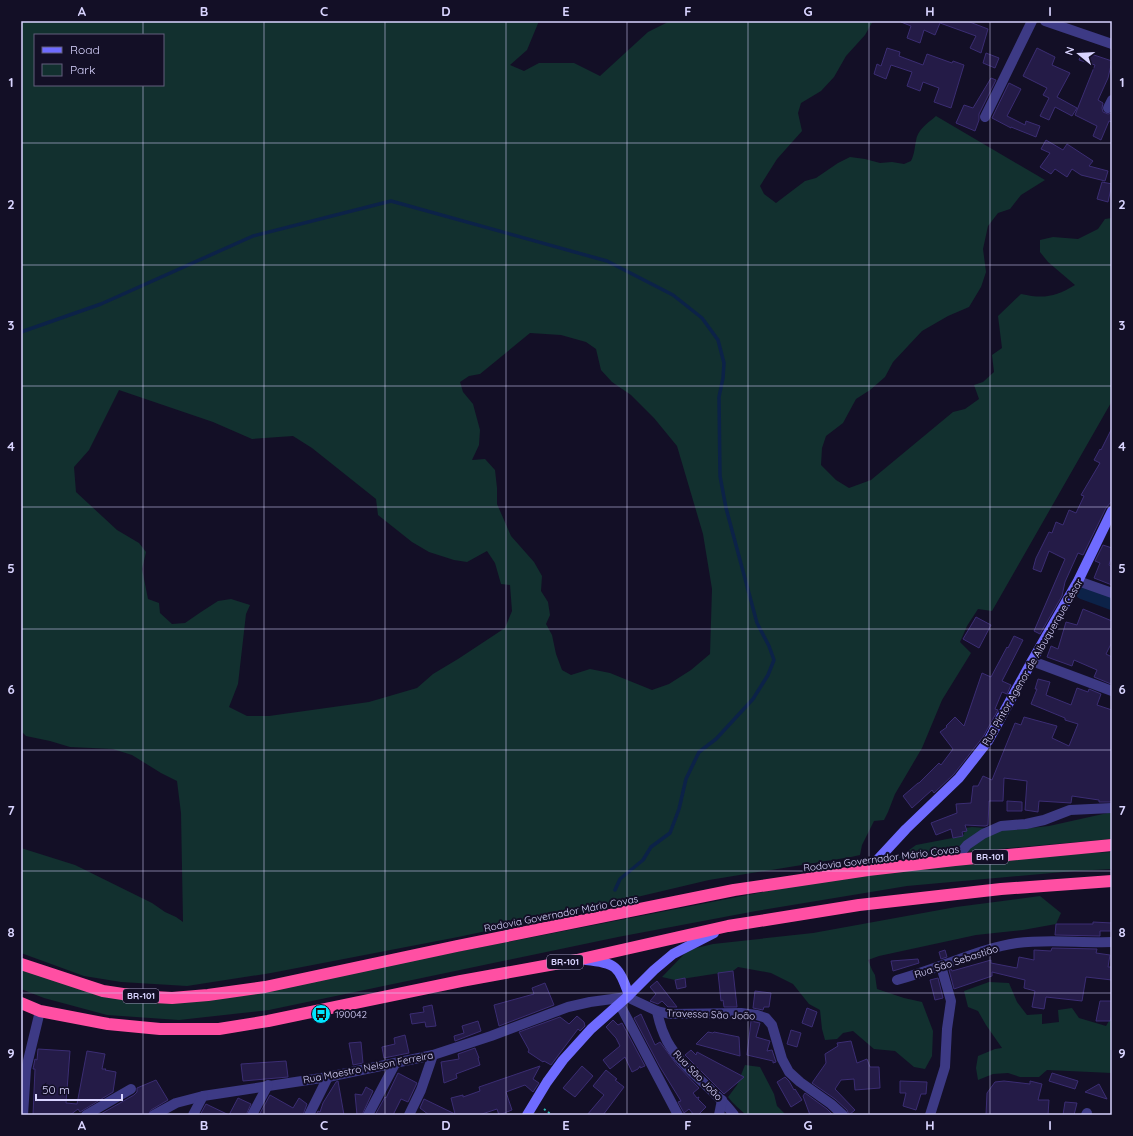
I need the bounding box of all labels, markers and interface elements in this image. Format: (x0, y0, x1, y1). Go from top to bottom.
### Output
text: A (78, 3, 87, 19)
text: B (200, 3, 208, 19)
text: C (320, 3, 328, 19)
text: D (441, 3, 451, 19)
text: E (562, 3, 570, 19)
text: F (684, 3, 692, 19)
text: G (803, 3, 813, 19)
text: H (925, 3, 935, 19)
text: I (1048, 3, 1052, 19)
legend (34, 34, 164, 86)
north arrow (1059, 34, 1099, 74)
text: Road (70, 42, 100, 57)
text: N (1062, 45, 1077, 57)
text: Park (70, 62, 95, 77)
text: 1 (8, 74, 14, 90)
text: 1 (1119, 74, 1125, 90)
text: 2 (7, 196, 15, 212)
text: 2 (1118, 196, 1126, 212)
text: 3 (8, 317, 15, 333)
text: 3 (1119, 317, 1126, 333)
text: 4 (7, 438, 15, 454)
text: 4 (1118, 438, 1126, 454)
text: 5 (7, 560, 15, 576)
text: 5 (1118, 560, 1126, 576)
street label: Rua Pintor Agenor de Albuquerque César (979, 576, 1086, 748)
text: 6 (7, 681, 15, 697)
text: 6 (1118, 681, 1126, 697)
text: 7 (7, 802, 15, 818)
text: 7 (1118, 802, 1126, 818)
street label: Rodovia Governador Mário Covas (802, 842, 960, 875)
road number: BR-101 (972, 850, 1008, 864)
street label: Rodovia Governador Mário Covas (483, 892, 640, 935)
text: 8 (7, 924, 15, 940)
text: 8 (1118, 924, 1126, 940)
street label: Rua São Sebastião (913, 942, 1000, 981)
road number: BR-101 (547, 955, 583, 969)
road number: BR-101 (123, 989, 159, 1003)
bus stop icon: 190042 (310, 1003, 332, 1025)
street label: Travessa São João (667, 1006, 755, 1023)
place label: 190042 (335, 1008, 367, 1021)
text: 9 (7, 1045, 15, 1061)
text: 9 (1118, 1045, 1126, 1061)
street label: Rua São João (670, 1047, 725, 1103)
street label: Rua Maestro Nelson Ferreira (302, 1048, 434, 1086)
scale bar (36, 1076, 122, 1102)
text: 50 m (42, 1082, 70, 1097)
text: A (78, 1117, 87, 1133)
text: B (200, 1117, 208, 1133)
text: C (320, 1117, 328, 1133)
text: D (441, 1117, 451, 1133)
text: E (562, 1117, 570, 1133)
text: F (684, 1117, 692, 1133)
text: G (803, 1117, 813, 1133)
text: H (925, 1117, 935, 1133)
text: I (1048, 1117, 1052, 1133)

